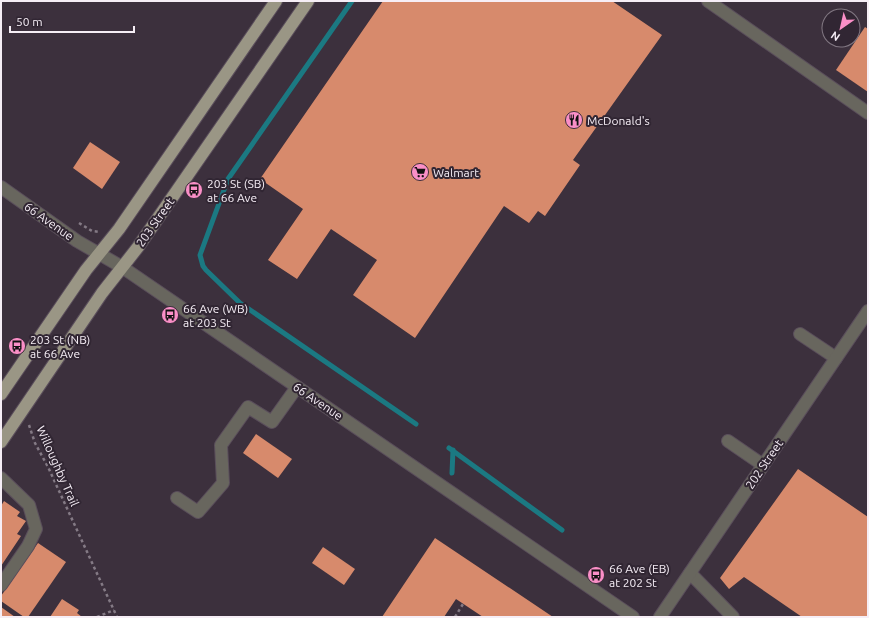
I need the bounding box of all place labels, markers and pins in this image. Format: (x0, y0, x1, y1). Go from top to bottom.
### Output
restaurant icon: McDonald's (564, 110, 584, 130)
place label: McDonald's (587, 114, 650, 127)
supermarket icon: Walmart (410, 162, 430, 182)
place label: Walmart (433, 166, 479, 179)
place label: 203 St (SB) at 66 Ave (207, 177, 265, 204)
bus stop icon: 203 St (SB) at 66 Ave (184, 180, 204, 200)
place label: 66 Ave (WB) at 203 St (183, 302, 248, 329)
bus stop icon: 66 Ave (WB) at 203 St (160, 305, 180, 325)
place label: 203 St (NB) at 66 Ave (30, 333, 90, 360)
bus stop icon: 203 St (NB) at 66 Ave (7, 336, 27, 356)
place label: 66 Ave (EB) at 202 St (609, 562, 670, 589)
bus stop icon: 66 Ave (EB) at 202 St (586, 565, 606, 585)

